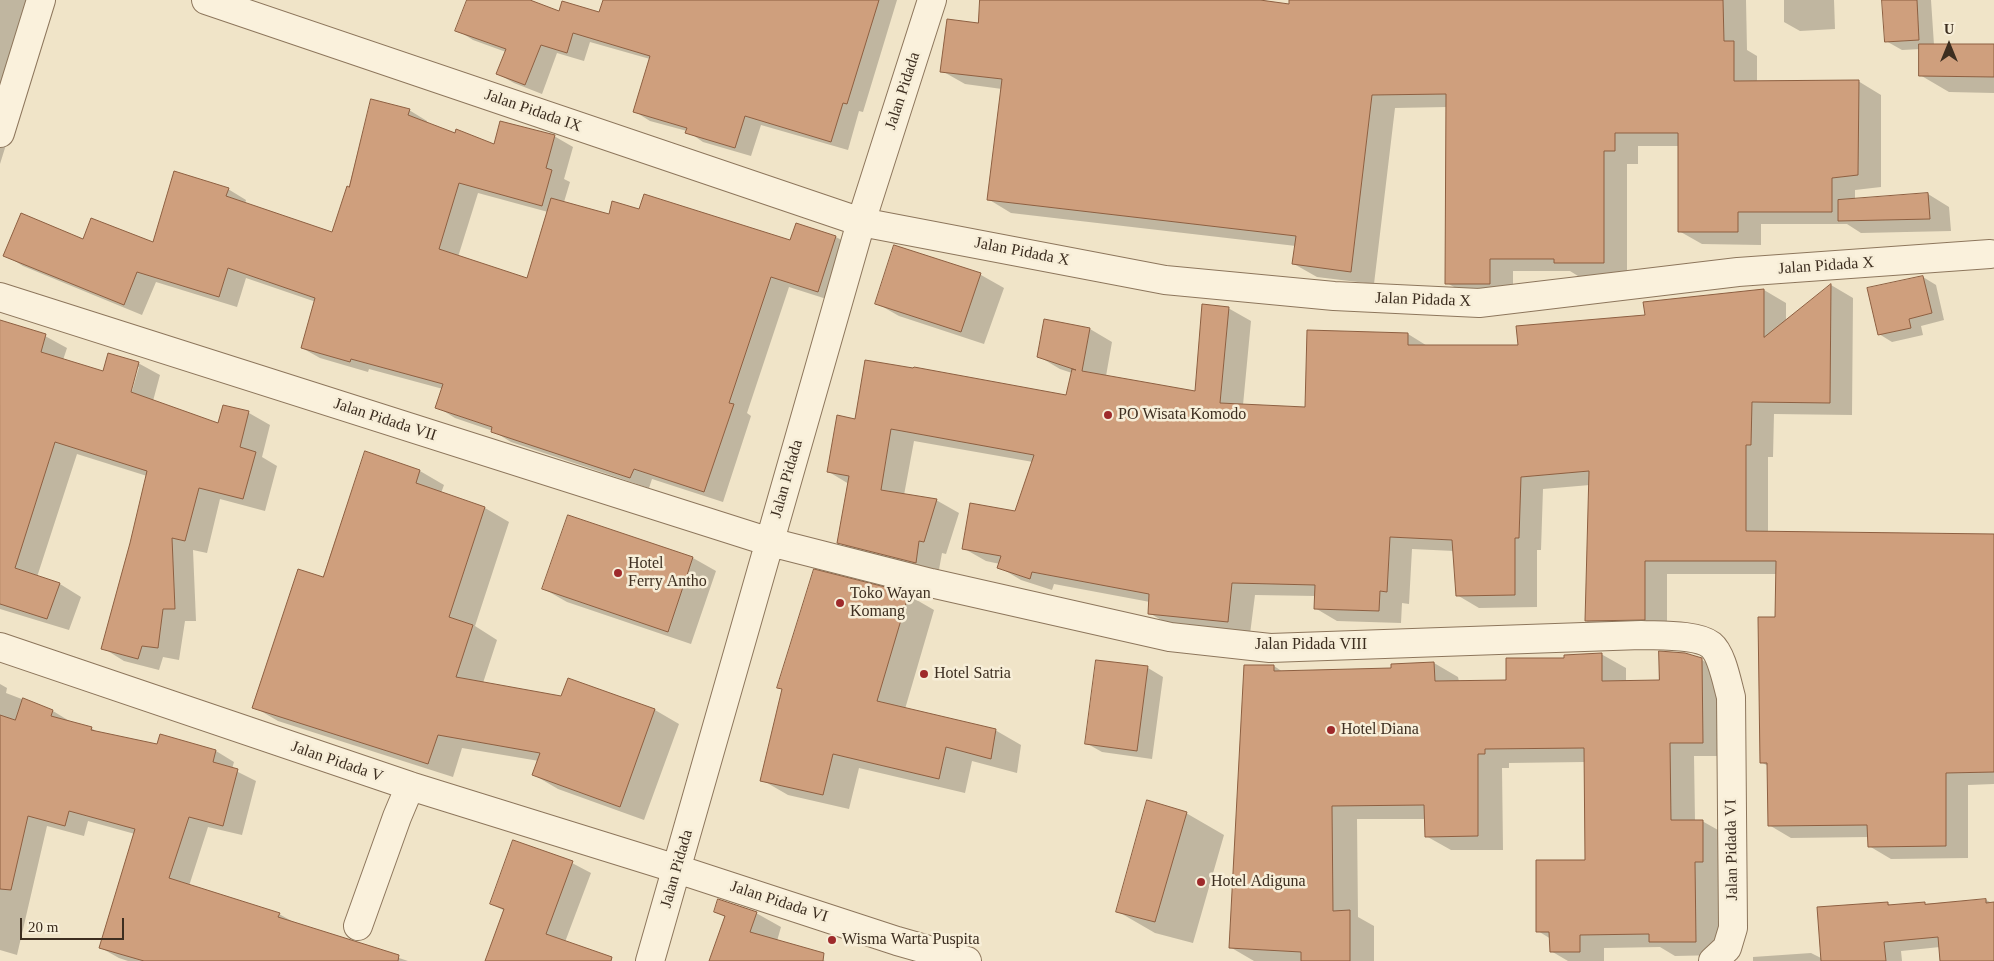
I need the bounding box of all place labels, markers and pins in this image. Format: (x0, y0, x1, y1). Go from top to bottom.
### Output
place label: PO Wisata Komodo (1118, 405, 1246, 425)
marker: PO Wisata Komodo (1102, 409, 1114, 421)
place label: Hotel Ferry Antho (628, 554, 707, 592)
marker: Hotel Ferry Antho (612, 567, 624, 579)
place label: Toko Wayan Komang (850, 584, 931, 622)
marker: Toko Wayan Komang (834, 597, 846, 609)
place label: Hotel Satria (934, 664, 1011, 684)
marker: Hotel Satria (918, 668, 930, 680)
place label: Hotel Diana (1341, 720, 1419, 740)
marker: Hotel Diana (1325, 724, 1337, 736)
place label: Hotel Adiguna (1211, 872, 1306, 892)
marker: Hotel Adiguna (1195, 876, 1207, 888)
place label: Wisma Warta Puspita (842, 930, 980, 950)
marker: Wisma Warta Puspita (826, 934, 838, 946)

